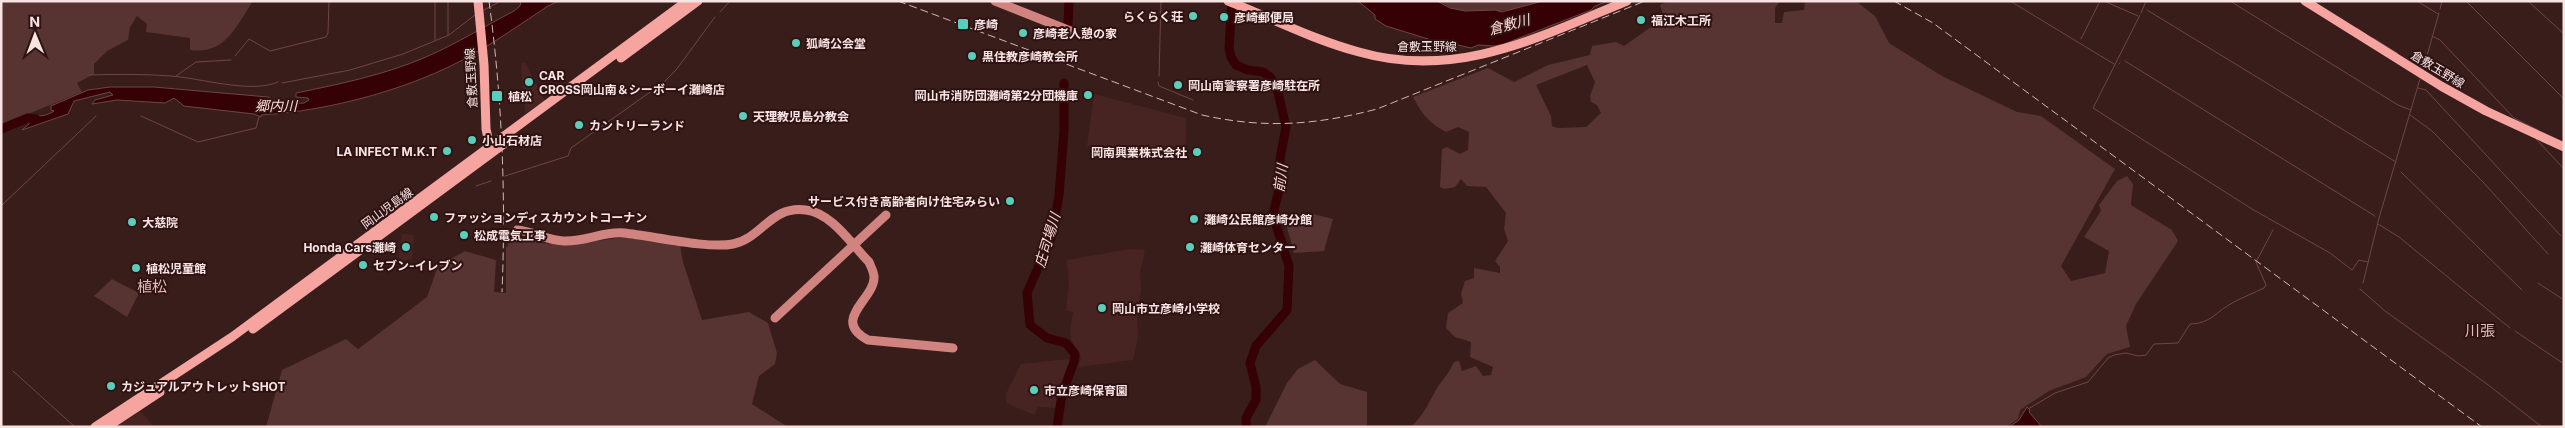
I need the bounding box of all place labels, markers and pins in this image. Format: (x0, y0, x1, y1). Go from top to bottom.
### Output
place label: らくらく荘 (1123, 9, 1183, 24)
marker: らくらく荘 (1187, 10, 1199, 22)
place label: 彦崎郵便局 (1234, 10, 1294, 25)
marker: 彦崎郵便局 (1218, 11, 1230, 23)
place label: 福江木工所 (1651, 13, 1711, 28)
marker: 福江木工所 (1635, 14, 1647, 26)
marker: 彦崎 (956, 17, 970, 31)
place label: 彦崎 (974, 17, 998, 32)
place label: 彦崎老人憩の家 (1033, 26, 1117, 41)
marker: 彦崎老人憩の家 (1017, 27, 1029, 39)
place label: 狐崎公会堂 (806, 36, 866, 51)
marker: 狐崎公会堂 (790, 37, 802, 49)
place label: 黒住教彦崎教会所 (982, 49, 1078, 64)
marker: 黒住教彦崎教会所 (966, 50, 978, 62)
place label: CAR CROSS岡山南＆シーボーイ灘崎店 (539, 68, 725, 97)
marker: CAR CROSS岡山南＆シーボーイ灘崎店 (523, 76, 535, 88)
place label: 岡山南警察署彦崎駐在所 (1188, 78, 1320, 93)
marker: 岡山南警察署彦崎駐在所 (1172, 79, 1184, 91)
place label: 岡山市消防団灘崎第2分団機庫 (914, 88, 1078, 103)
marker: 植松 (490, 89, 504, 103)
place label: 植松 (508, 89, 532, 104)
marker: 岡山市消防団灘崎第2分団機庫 (1082, 89, 1094, 101)
place label: 天理教児島分教会 (753, 109, 849, 124)
marker: 天理教児島分教会 (737, 110, 749, 122)
place label: カントリーランド (589, 118, 685, 133)
marker: カントリーランド (573, 119, 585, 131)
place label: 小山石材店 (482, 133, 542, 148)
marker: 小山石材店 (466, 134, 478, 146)
place label: LA INFECT M.K.T (336, 144, 437, 159)
marker: LA INFECT M.K.T (441, 145, 453, 157)
place label: 岡南興業株式会社 (1091, 145, 1187, 160)
marker: 岡南興業株式会社 (1191, 146, 1203, 158)
place label: サービス付き高齢者向け住宅みらい (808, 194, 1000, 209)
marker: サービス付き高齢者向け住宅みらい (1004, 195, 1016, 207)
place label: ファッションディスカウントコーナン (444, 210, 647, 225)
marker: ファッションディスカウントコーナン (428, 211, 440, 223)
place label: 灘崎公民館彦崎分館 (1204, 212, 1312, 227)
marker: 灘崎公民館彦崎分館 (1188, 213, 1200, 225)
place label: 大慈院 (142, 215, 178, 230)
marker: 大慈院 (126, 216, 138, 228)
place label: 松成電気工事 (474, 228, 546, 243)
marker: 松成電気工事 (458, 229, 470, 241)
place label: Honda Cars灘崎 (303, 240, 396, 255)
place label: 灘崎体育センター (1200, 240, 1296, 255)
marker: Honda Cars灘崎 (400, 241, 412, 253)
marker: 灘崎体育センター (1184, 241, 1196, 253)
place label: セブン-イレブン (373, 258, 463, 273)
marker: セブン-イレブン (357, 259, 369, 271)
place label: 植松児童館 (146, 261, 206, 276)
marker: 植松児童館 (130, 262, 142, 274)
place label: 岡山市立彦崎小学校 (1112, 301, 1220, 316)
marker: 岡山市立彦崎小学校 (1096, 302, 1108, 314)
place label: カジュアルアウトレットSHOT (121, 379, 286, 394)
marker: カジュアルアウトレットSHOT (105, 380, 117, 392)
place label: 市立彦崎保育園 (1044, 383, 1128, 398)
marker: 市立彦崎保育園 (1028, 384, 1040, 396)

